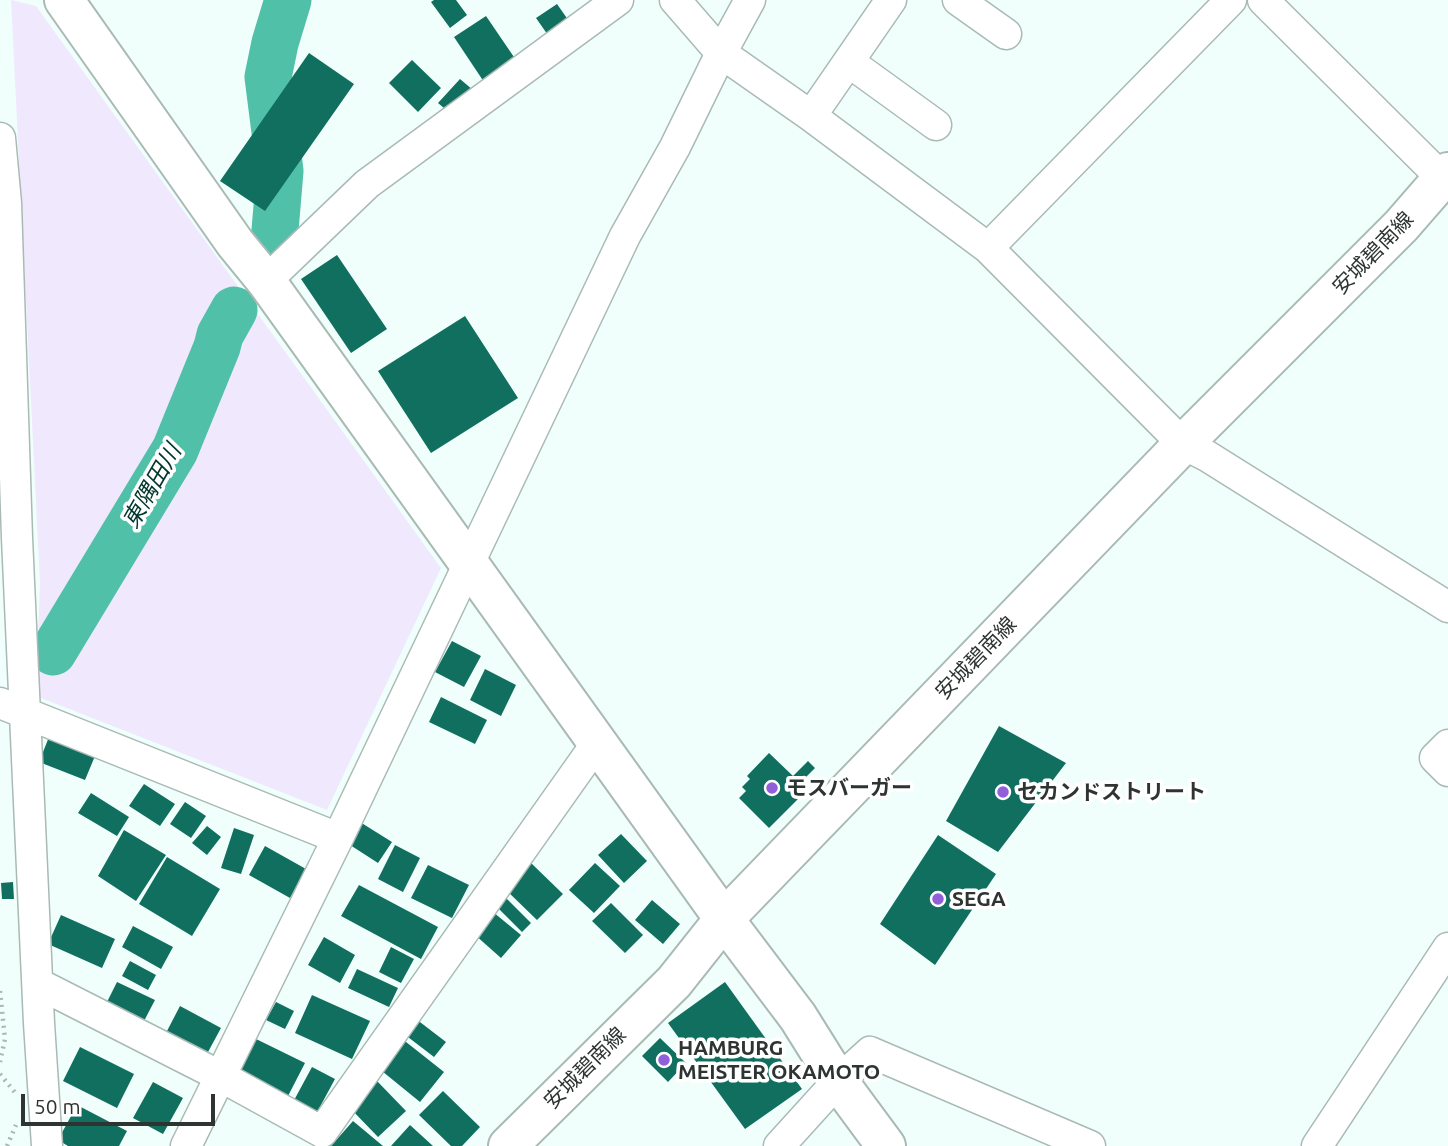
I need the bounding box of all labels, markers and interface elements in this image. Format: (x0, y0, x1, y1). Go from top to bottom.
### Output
street label: 安城碧南線 (1327, 206, 1419, 300)
water label: 東隅田川 (117, 439, 187, 533)
street label: 安城碧南線 (930, 611, 1022, 705)
place label: モスバーガー (786, 775, 912, 801)
place label: セカンドストリート (1017, 779, 1206, 805)
marker: モスバーガー (764, 780, 780, 796)
marker: セカンドストリート (995, 784, 1011, 800)
place label: SEGA (952, 886, 1006, 912)
marker: SEGA (930, 891, 946, 907)
street label: 安城碧南線 (539, 1022, 631, 1114)
place label: HAMBURG MEISTER OKAMOTO (678, 1035, 880, 1085)
marker: HAMBURG MEISTER OKAMOTO (656, 1052, 672, 1068)
scale bar (24, 1080, 219, 1124)
text: 50 m (34, 1094, 81, 1118)

